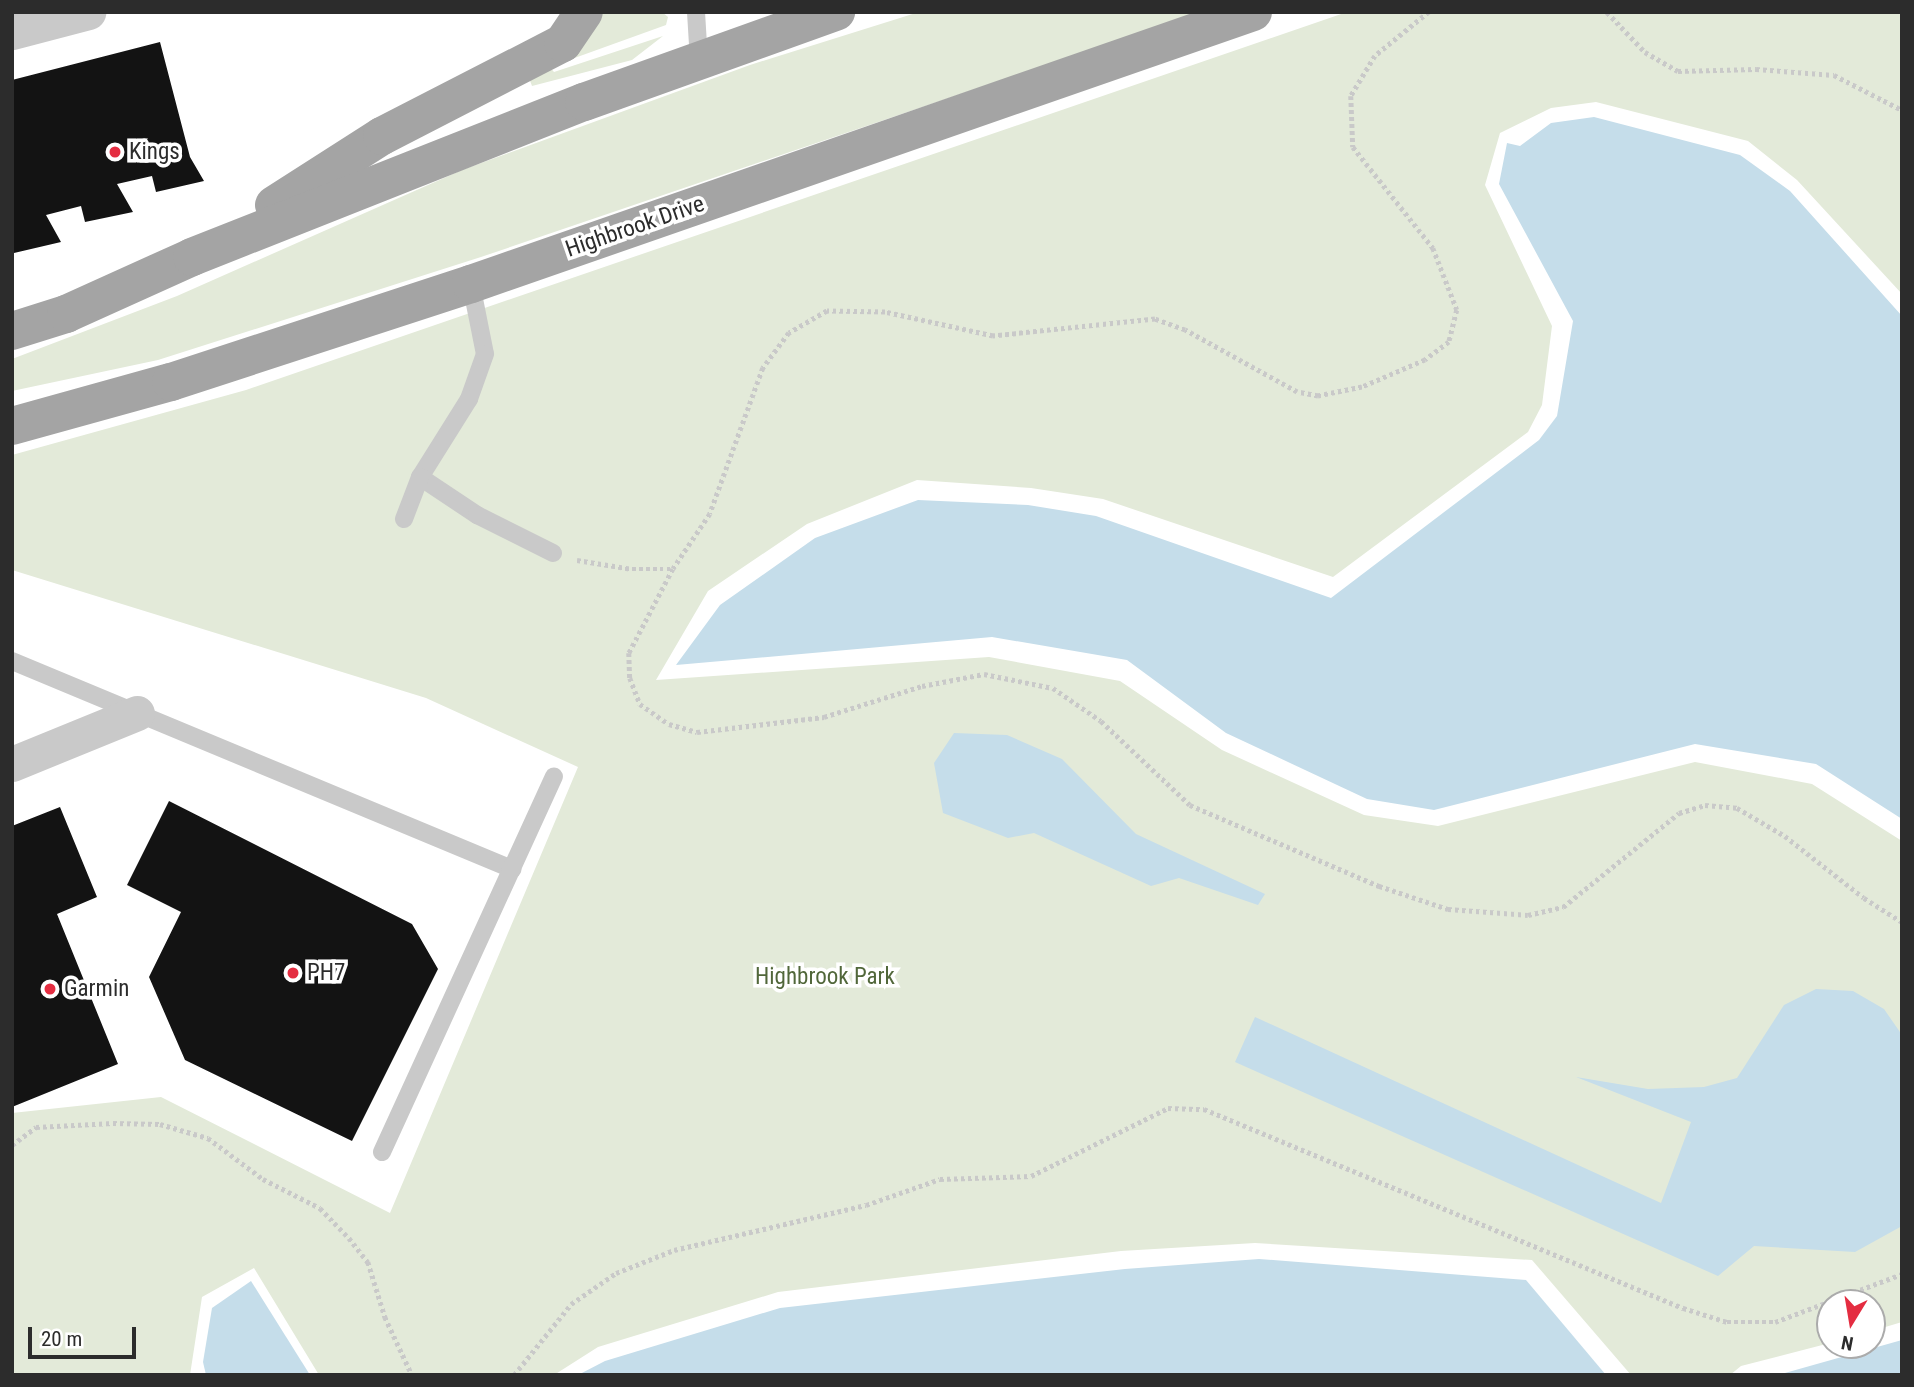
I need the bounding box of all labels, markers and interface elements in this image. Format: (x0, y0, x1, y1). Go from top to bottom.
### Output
place label: Kings (129, 138, 180, 166)
marker: Kings (107, 144, 123, 160)
street label: Highbrook Drive (562, 190, 708, 264)
place label: PH7 (307, 959, 345, 987)
park label: Highbrook Park (755, 963, 895, 991)
marker: PH7 (285, 965, 301, 981)
place label: Garmin (64, 975, 129, 1003)
marker: Garmin (42, 981, 58, 997)
north arrow (1816, 1289, 1886, 1359)
scale bar (32, 1314, 140, 1358)
text: 20 m (41, 1327, 82, 1351)
text: N (1839, 1331, 1855, 1356)

